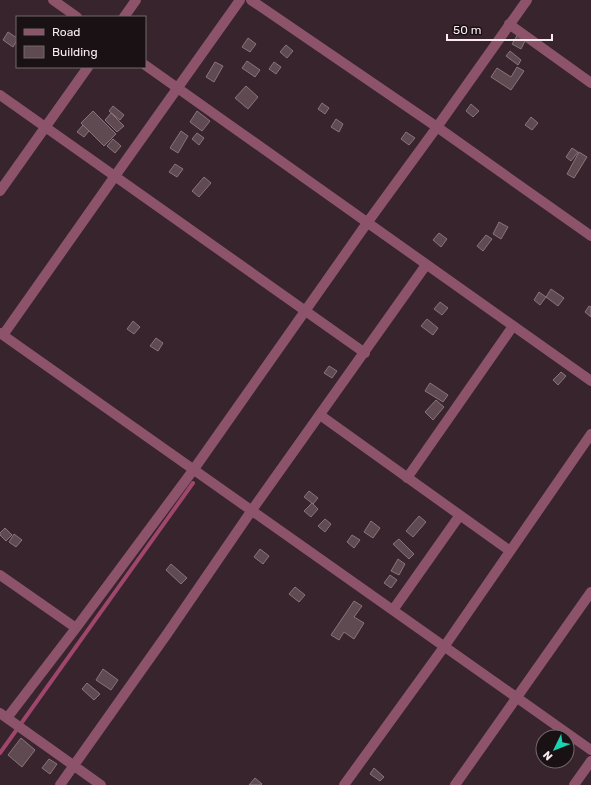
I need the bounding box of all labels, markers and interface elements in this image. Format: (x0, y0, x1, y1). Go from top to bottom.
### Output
legend (16, 16, 146, 68)
scale bar (447, 16, 552, 42)
text: 50 m (453, 23, 481, 37)
text: Road (52, 25, 80, 39)
text: Building (52, 45, 98, 59)
north arrow (535, 729, 575, 769)
text: N (541, 748, 556, 763)

